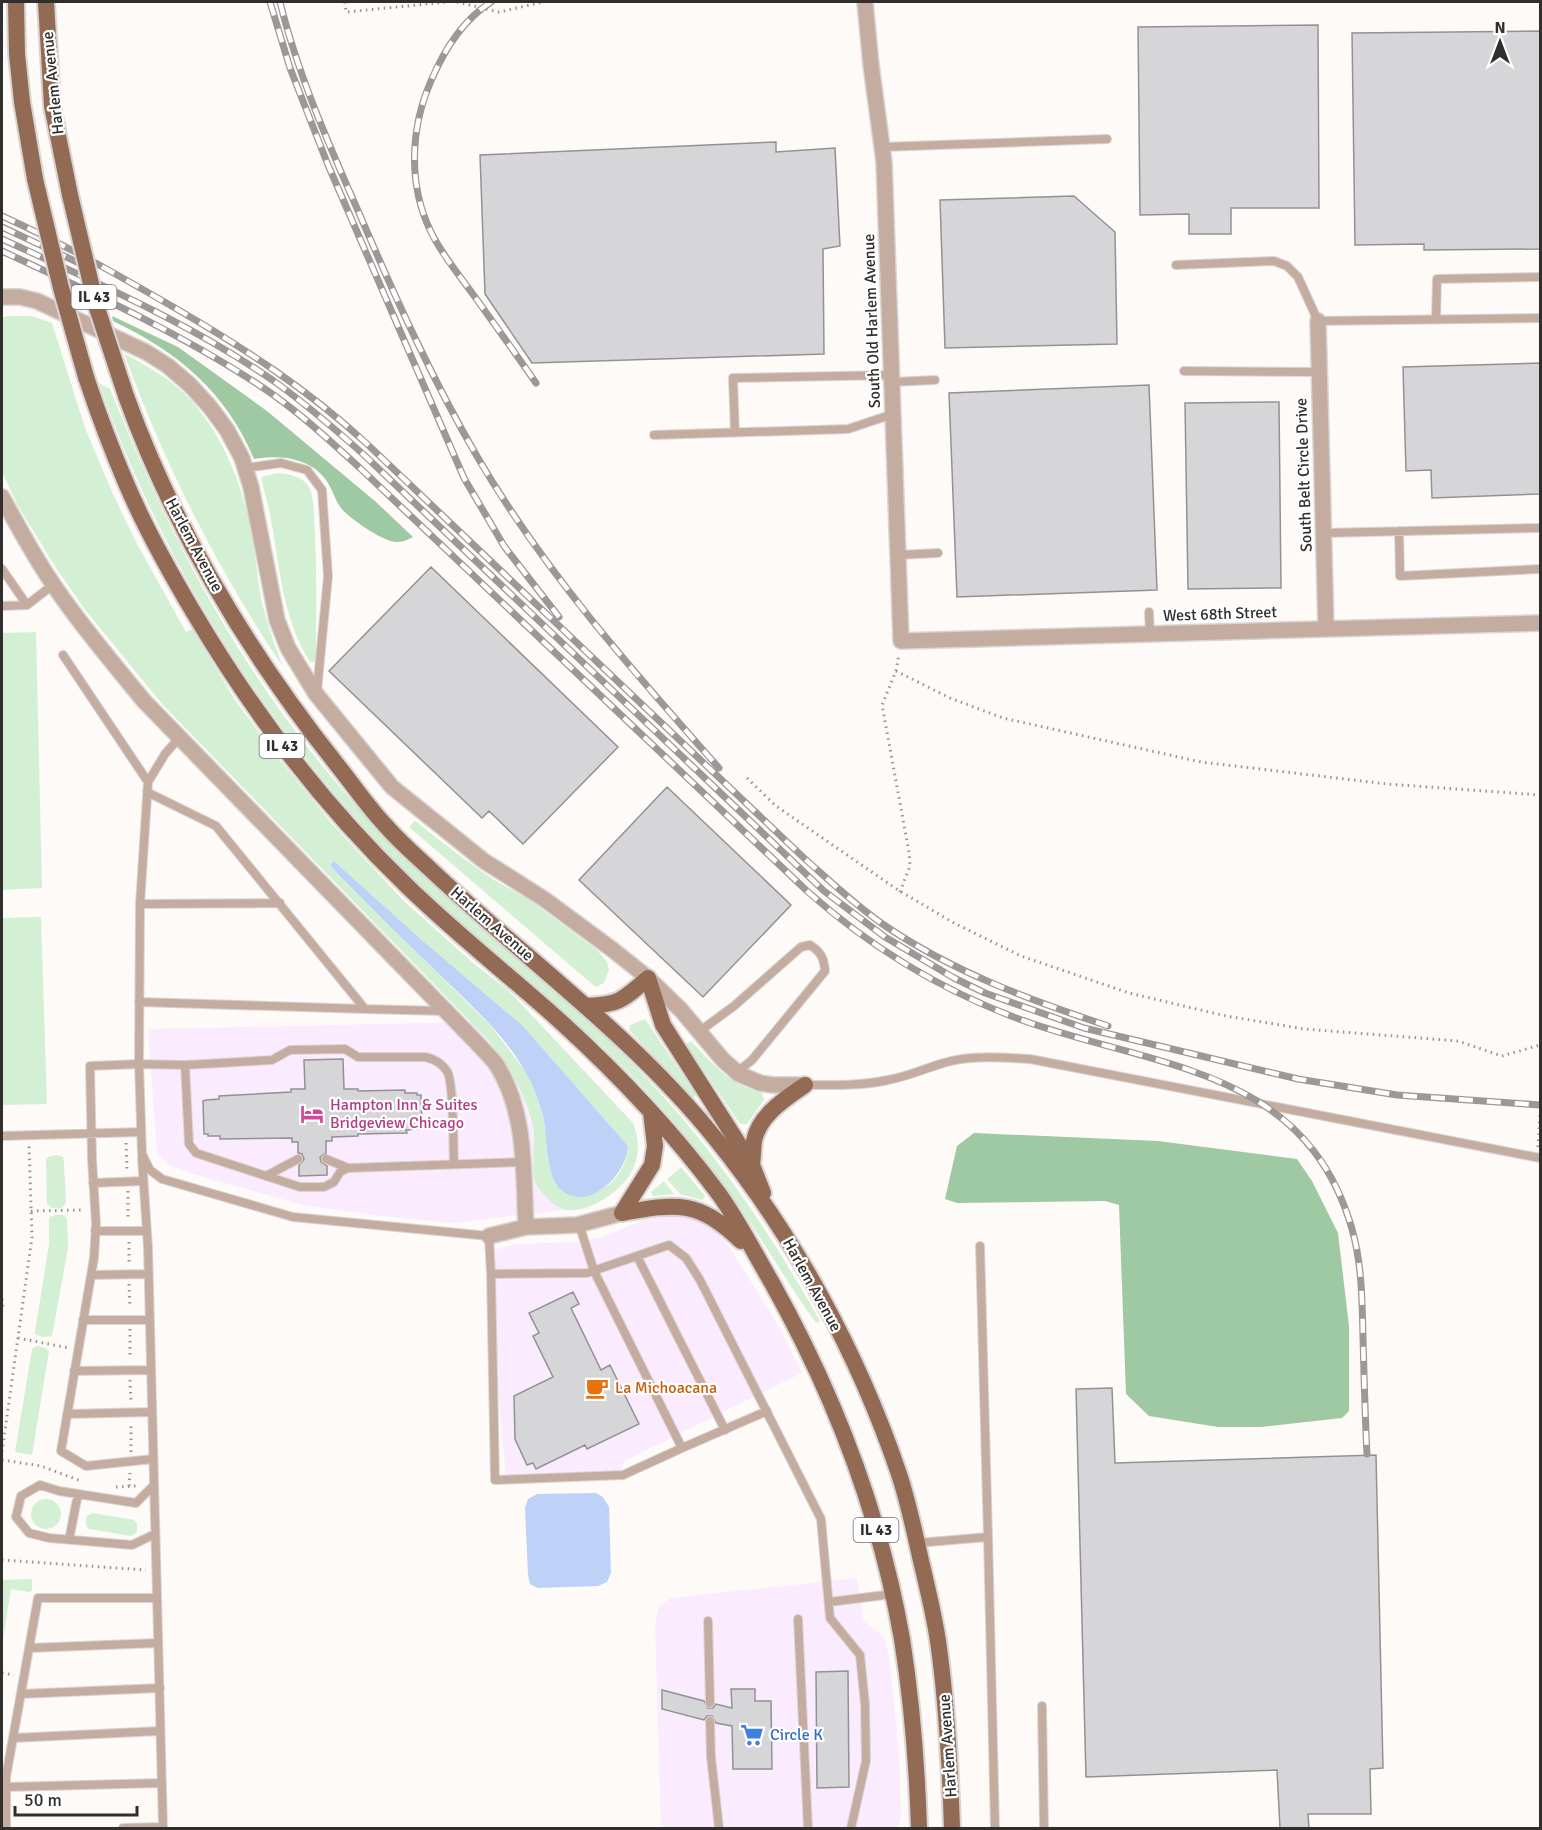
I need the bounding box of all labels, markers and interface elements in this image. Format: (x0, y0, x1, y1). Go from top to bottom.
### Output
north arrow (1470, 12, 1530, 72)
text: N (1494, 18, 1506, 38)
street label: Harlem Avenue (38, 30, 68, 136)
street label: South Old Harlem Avenue (859, 233, 885, 409)
road number: IL 43 (72, 285, 116, 309)
street label: South Belt Circle Drive (1291, 398, 1317, 552)
street label: Harlem Avenue (161, 495, 227, 595)
street label: West 68th Street (1163, 602, 1278, 626)
road number: IL 43 (260, 734, 304, 758)
street label: Harlem Avenue (446, 882, 538, 966)
place label: Hampton Inn & Suites Bridgeview Chicago (330, 1095, 478, 1133)
hotel icon: Hampton Inn & Suites Bridgeview Chicago (299, 1101, 325, 1127)
street label: Harlem Avenue (778, 1235, 846, 1335)
cafe icon: La Michoacana (584, 1375, 610, 1401)
place label: La Michoacana (615, 1378, 717, 1398)
road number: IL 43 (854, 1518, 898, 1542)
street label: Harlem Avenue (934, 1694, 962, 1798)
supermarket icon: Circle K (739, 1722, 765, 1748)
place label: Circle K (770, 1725, 823, 1745)
scale bar (15, 1779, 136, 1817)
text: 50 m (24, 1789, 62, 1811)

